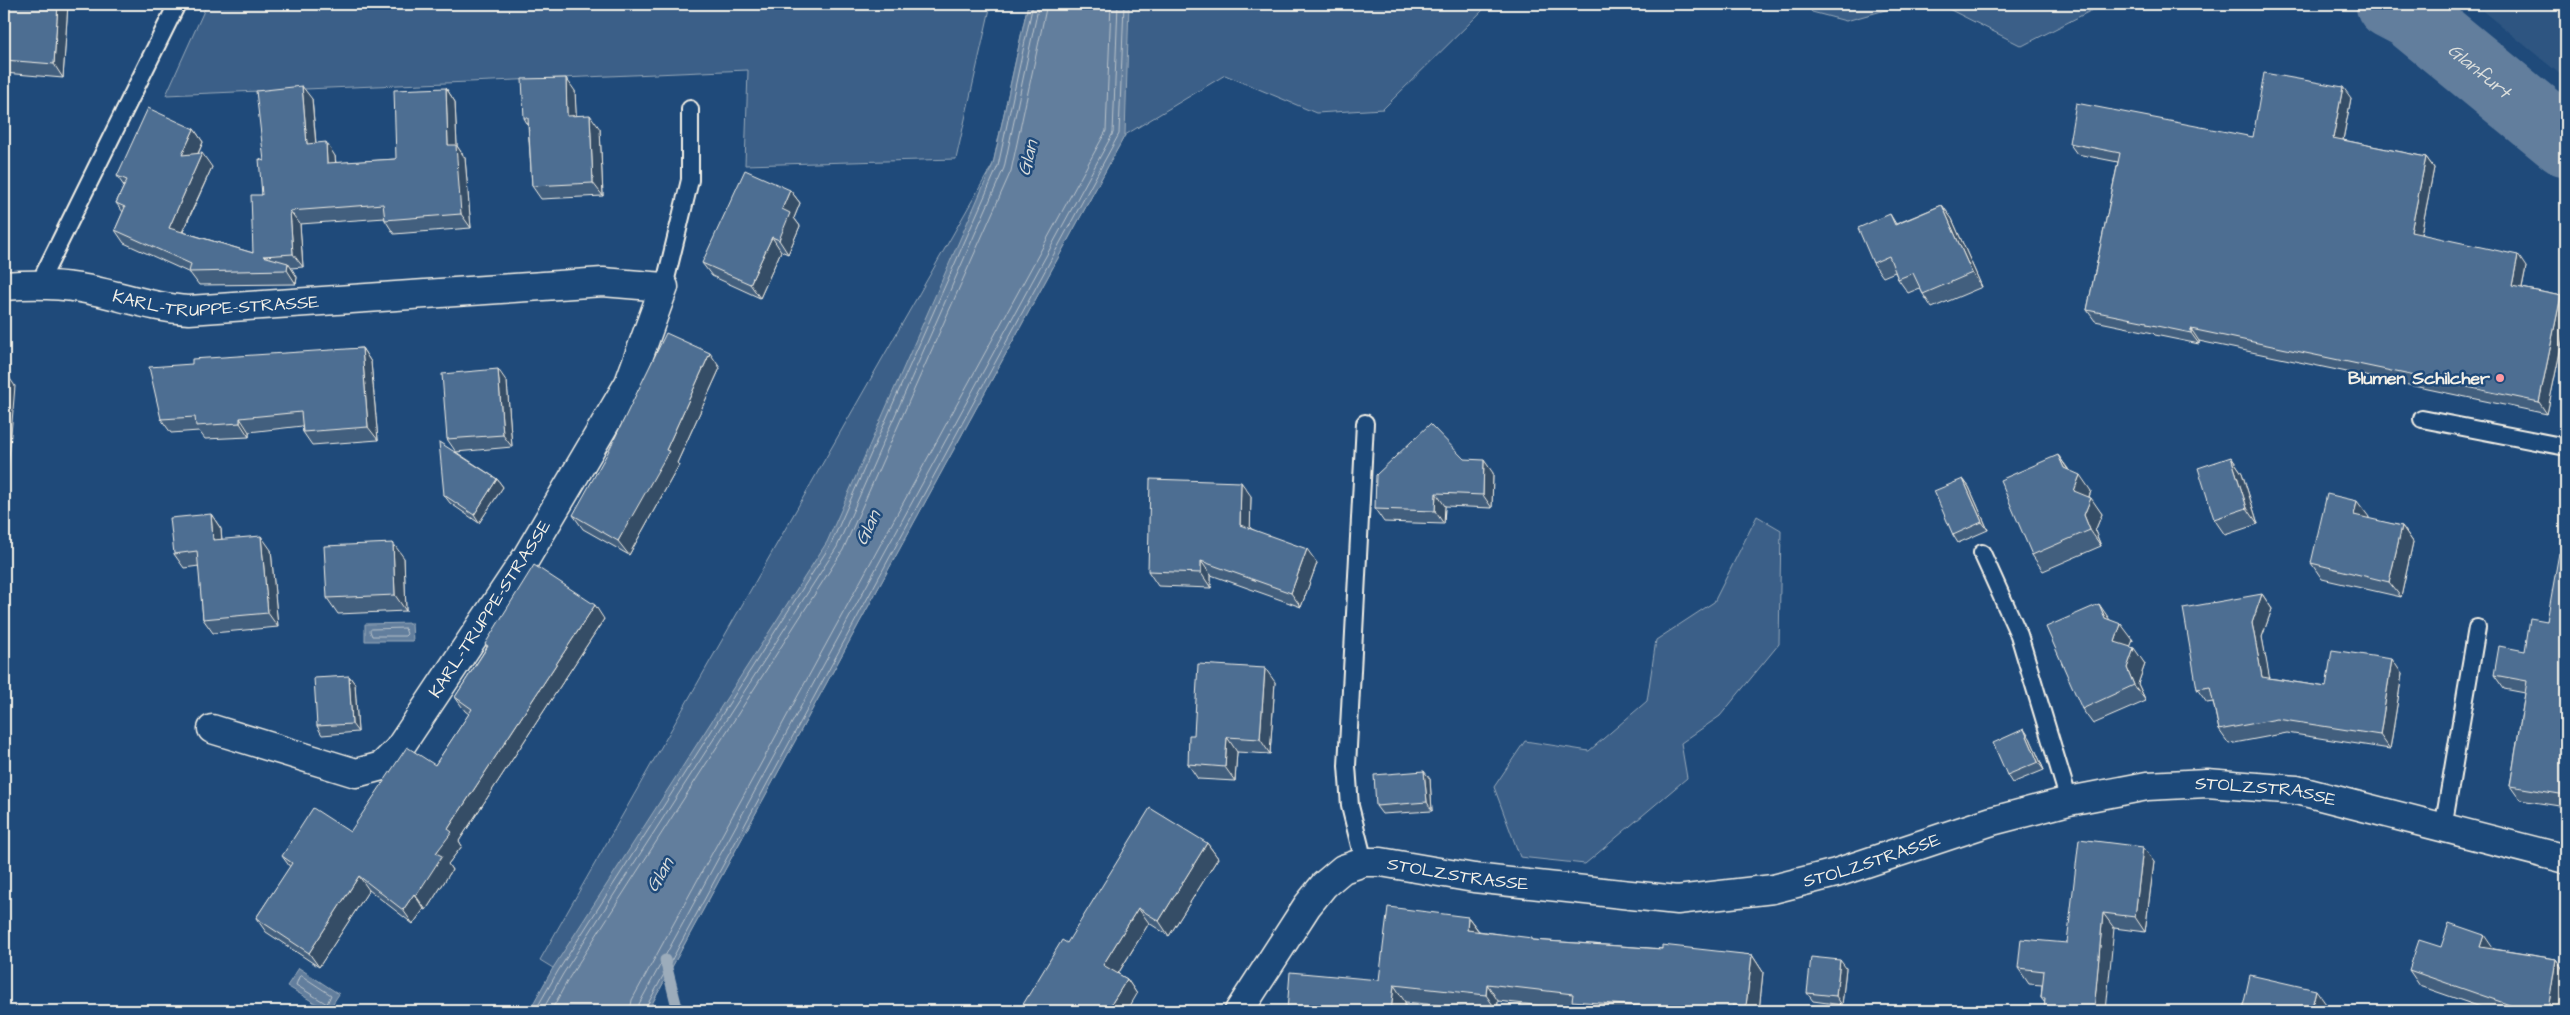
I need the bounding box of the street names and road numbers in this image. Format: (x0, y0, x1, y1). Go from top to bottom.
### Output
street label: KARL-TRUPPE-STRASSE (110, 283, 320, 323)
street label: KARL-TRUPPE-STRASSE (423, 515, 557, 703)
street label: STOLZSTRASSE (2194, 771, 2339, 812)
street label: STOLZSTRASSE (1800, 827, 1944, 893)
street label: STOLZSTRASSE (1385, 851, 1530, 896)

